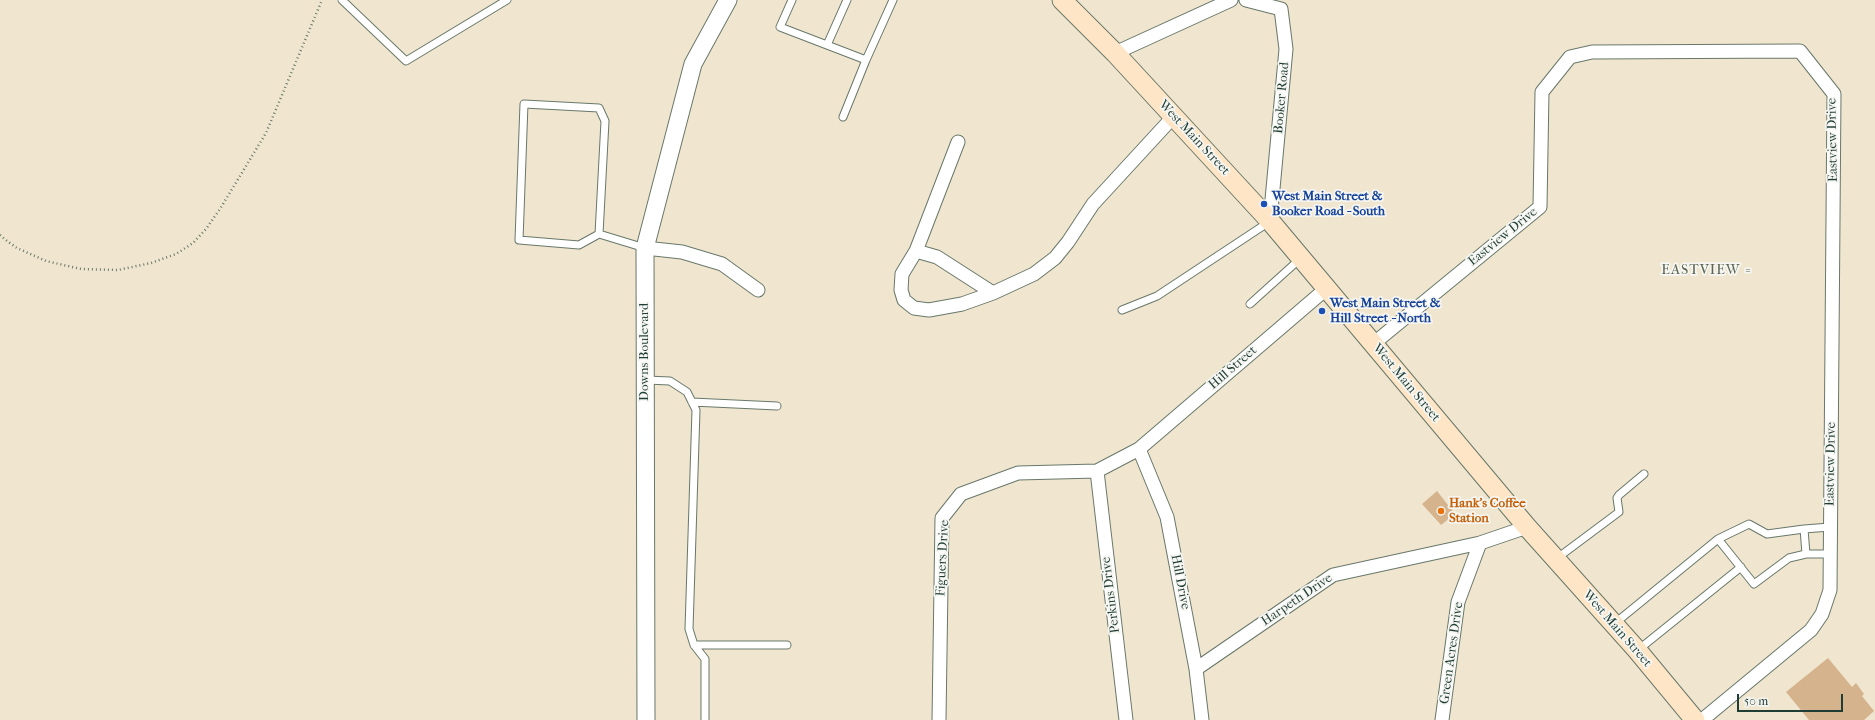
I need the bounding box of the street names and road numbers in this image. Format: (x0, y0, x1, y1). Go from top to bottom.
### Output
street label: Booker Road (1271, 62, 1293, 134)
street label: West Main Street (1155, 97, 1233, 179)
street label: Eastview Drive (1824, 98, 1842, 182)
street label: Eastview Drive (1465, 204, 1541, 270)
street label: Downs Boulevard (637, 303, 653, 401)
street label: West Main Street (1369, 341, 1443, 425)
street label: Hill Street (1206, 343, 1260, 393)
street label: Eastview Drive (1822, 422, 1840, 506)
street label: Figuers Drive (933, 519, 953, 597)
street label: Hill Drive (1167, 553, 1193, 611)
street label: Perkins Drive (1099, 556, 1123, 634)
street label: Harpeth Drive (1259, 571, 1335, 629)
street label: West Main Street (1579, 587, 1655, 671)
street label: Green Acres Drive (1437, 601, 1467, 705)

